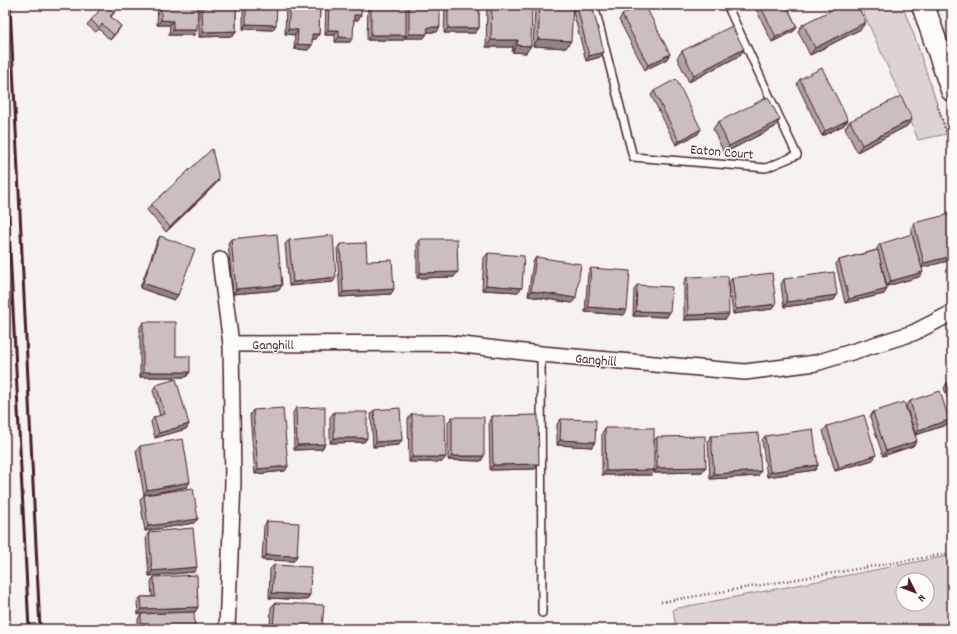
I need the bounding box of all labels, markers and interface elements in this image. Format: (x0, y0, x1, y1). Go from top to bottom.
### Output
street label: Eaton Court (689, 140, 754, 166)
street label: Ganghill (252, 336, 295, 356)
street label: Ganghill (574, 349, 618, 373)
north arrow (895, 572, 935, 612)
text: N (913, 590, 929, 605)

